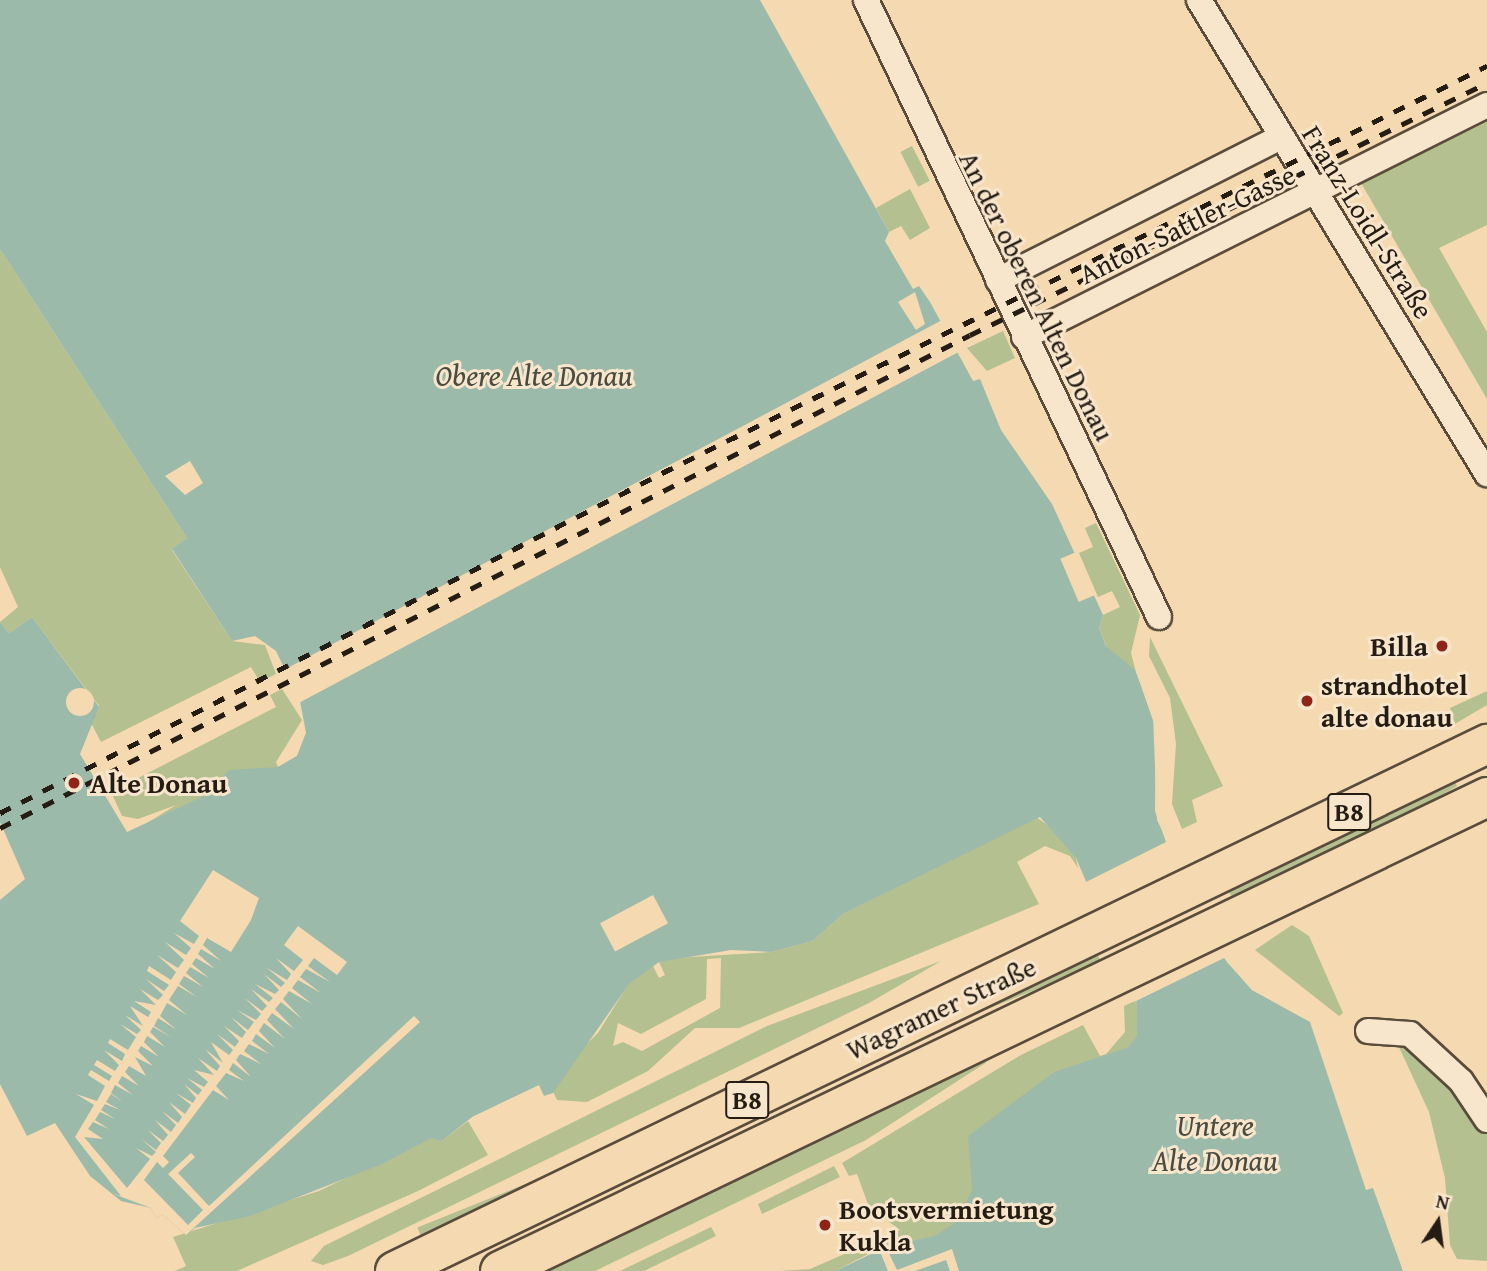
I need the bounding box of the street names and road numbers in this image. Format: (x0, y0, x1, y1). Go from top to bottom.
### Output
street label: Franz-Loidl-Straße (1295, 119, 1441, 325)
street label: An der oberen Alten Donau (952, 146, 1122, 446)
street label: Anton-Sattler-Gasse (1074, 157, 1300, 291)
road number: B8 (1326, 790, 1372, 834)
street label: Wagramer Straße (841, 949, 1041, 1067)
road number: B8 (724, 1078, 770, 1122)

